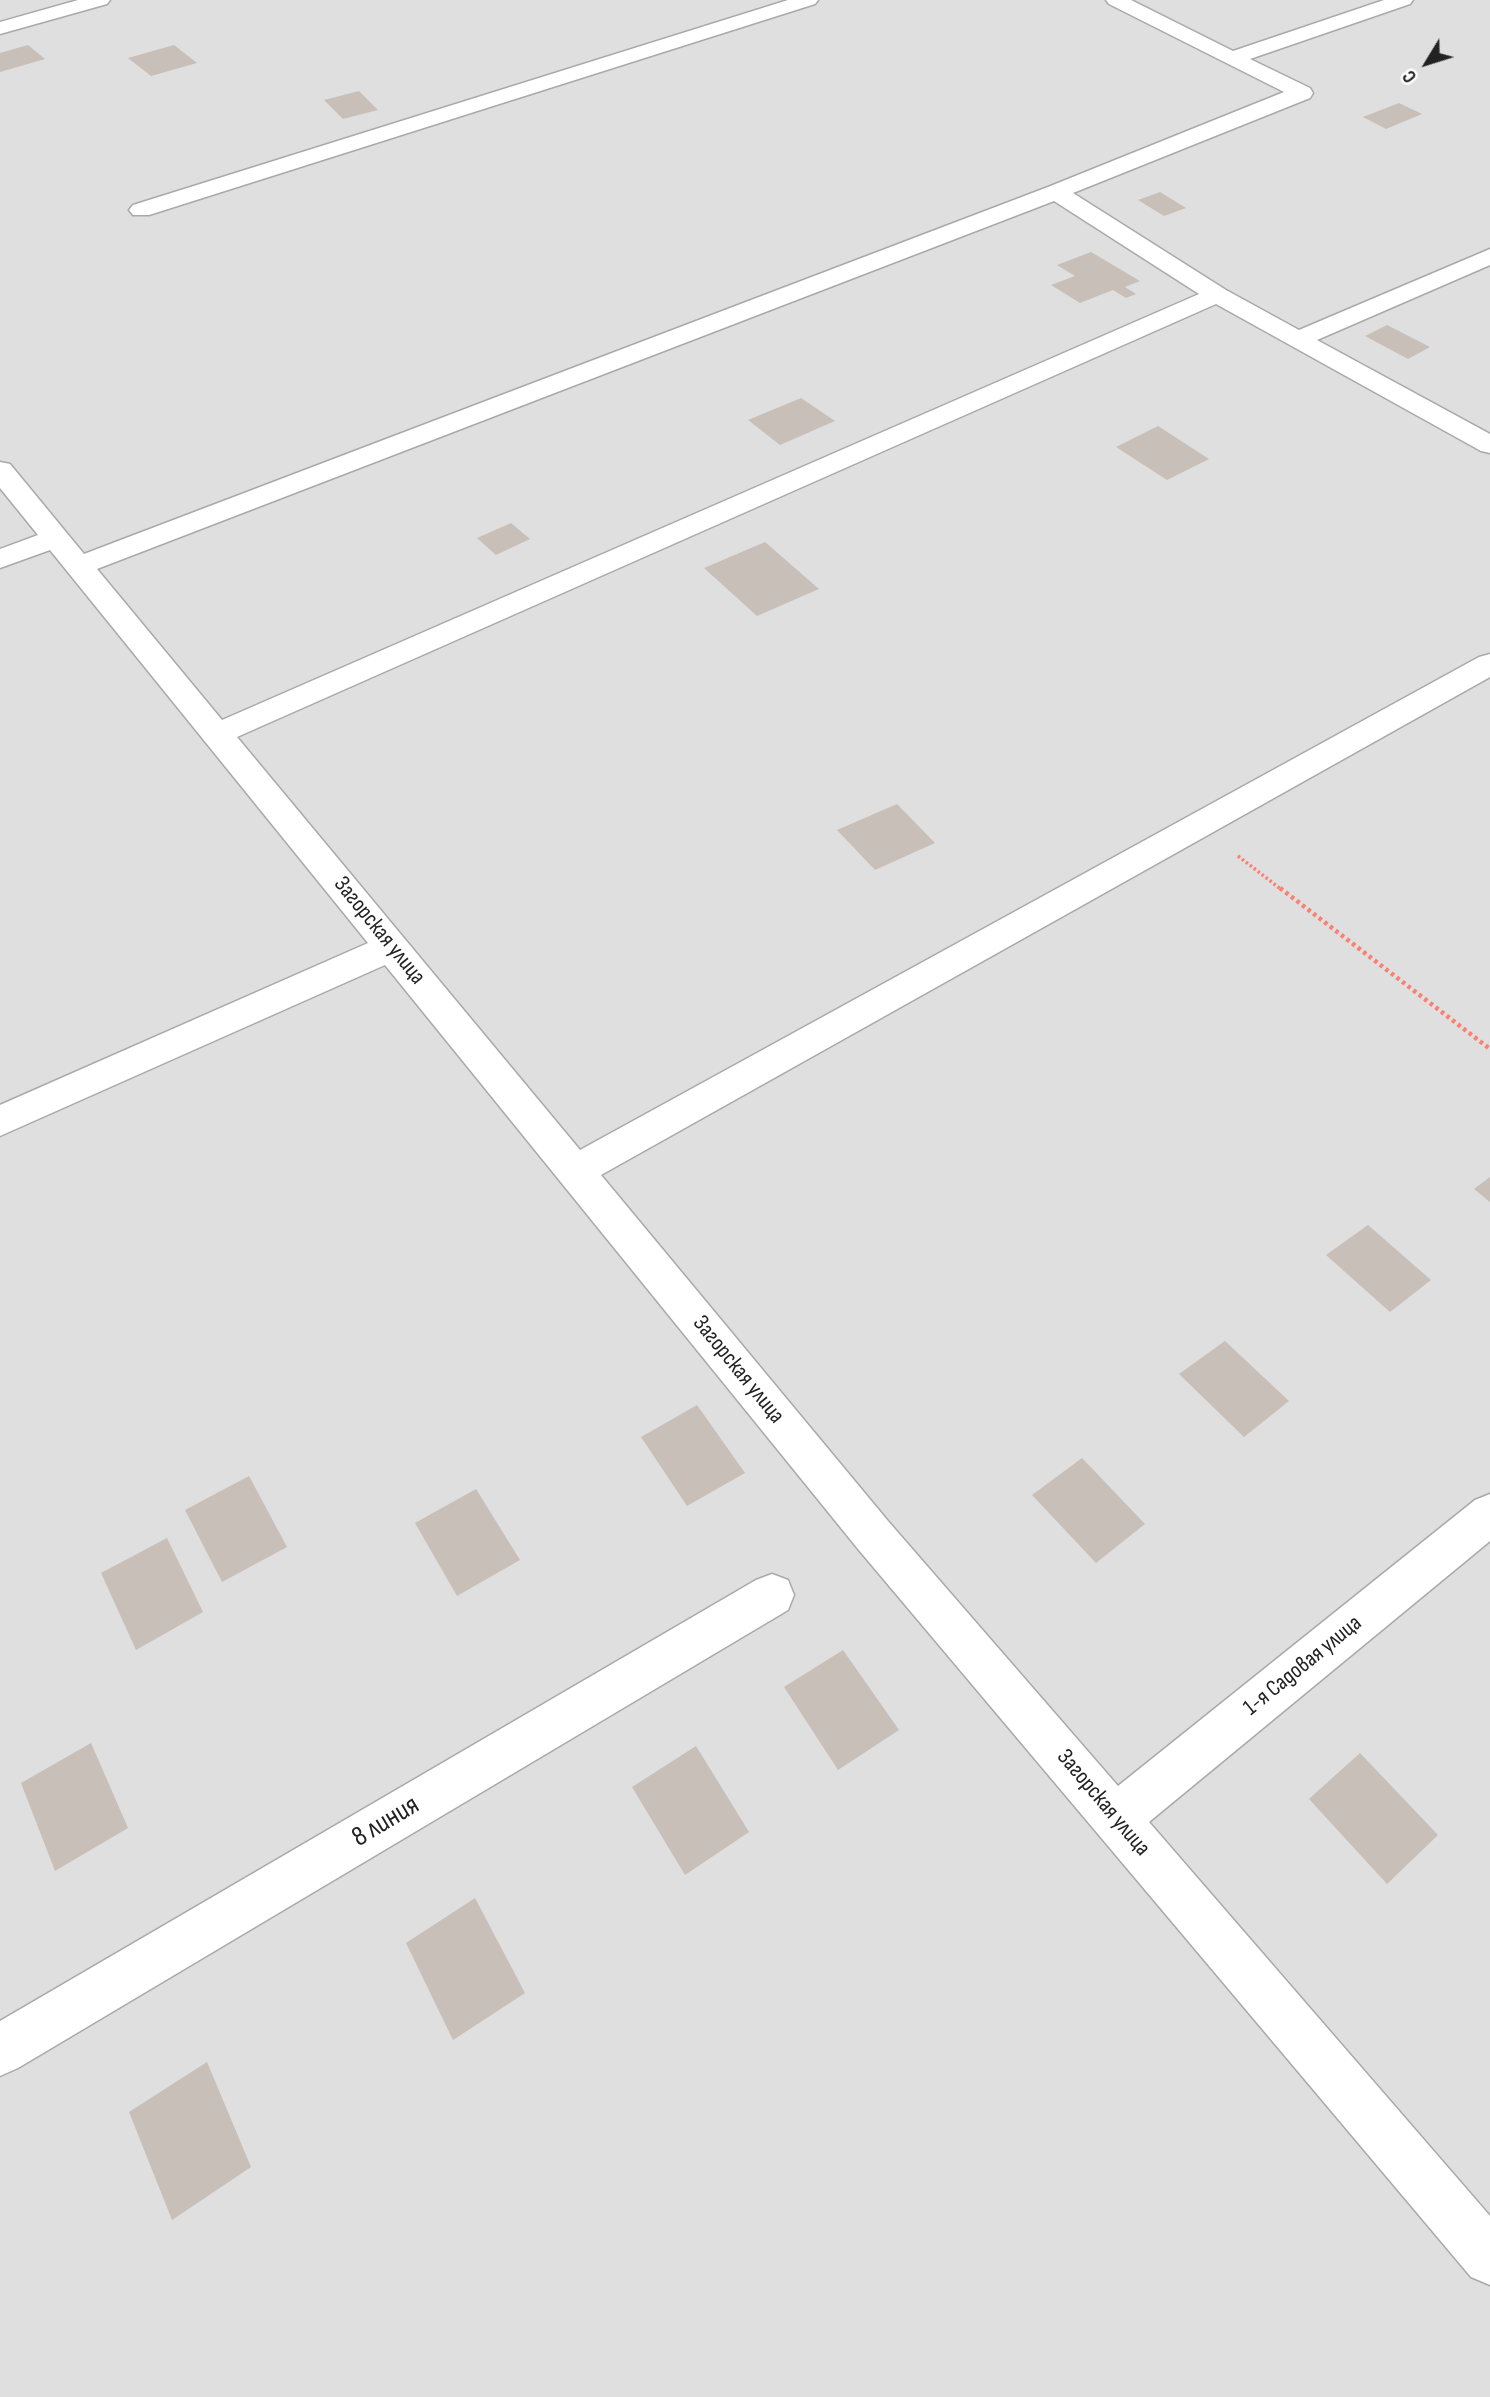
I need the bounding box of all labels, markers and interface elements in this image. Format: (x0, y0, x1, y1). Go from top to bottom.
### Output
north arrow (1392, 28, 1462, 98)
text: С (1398, 65, 1422, 87)
street label: Загорская улица (327, 872, 431, 990)
street label: Загорская улица (686, 1311, 790, 1429)
street label: 1-я Садовая улица (1238, 1610, 1368, 1722)
street label: Загорская улица (1050, 1744, 1156, 1862)
street label: 8 линия (346, 1789, 426, 1855)

